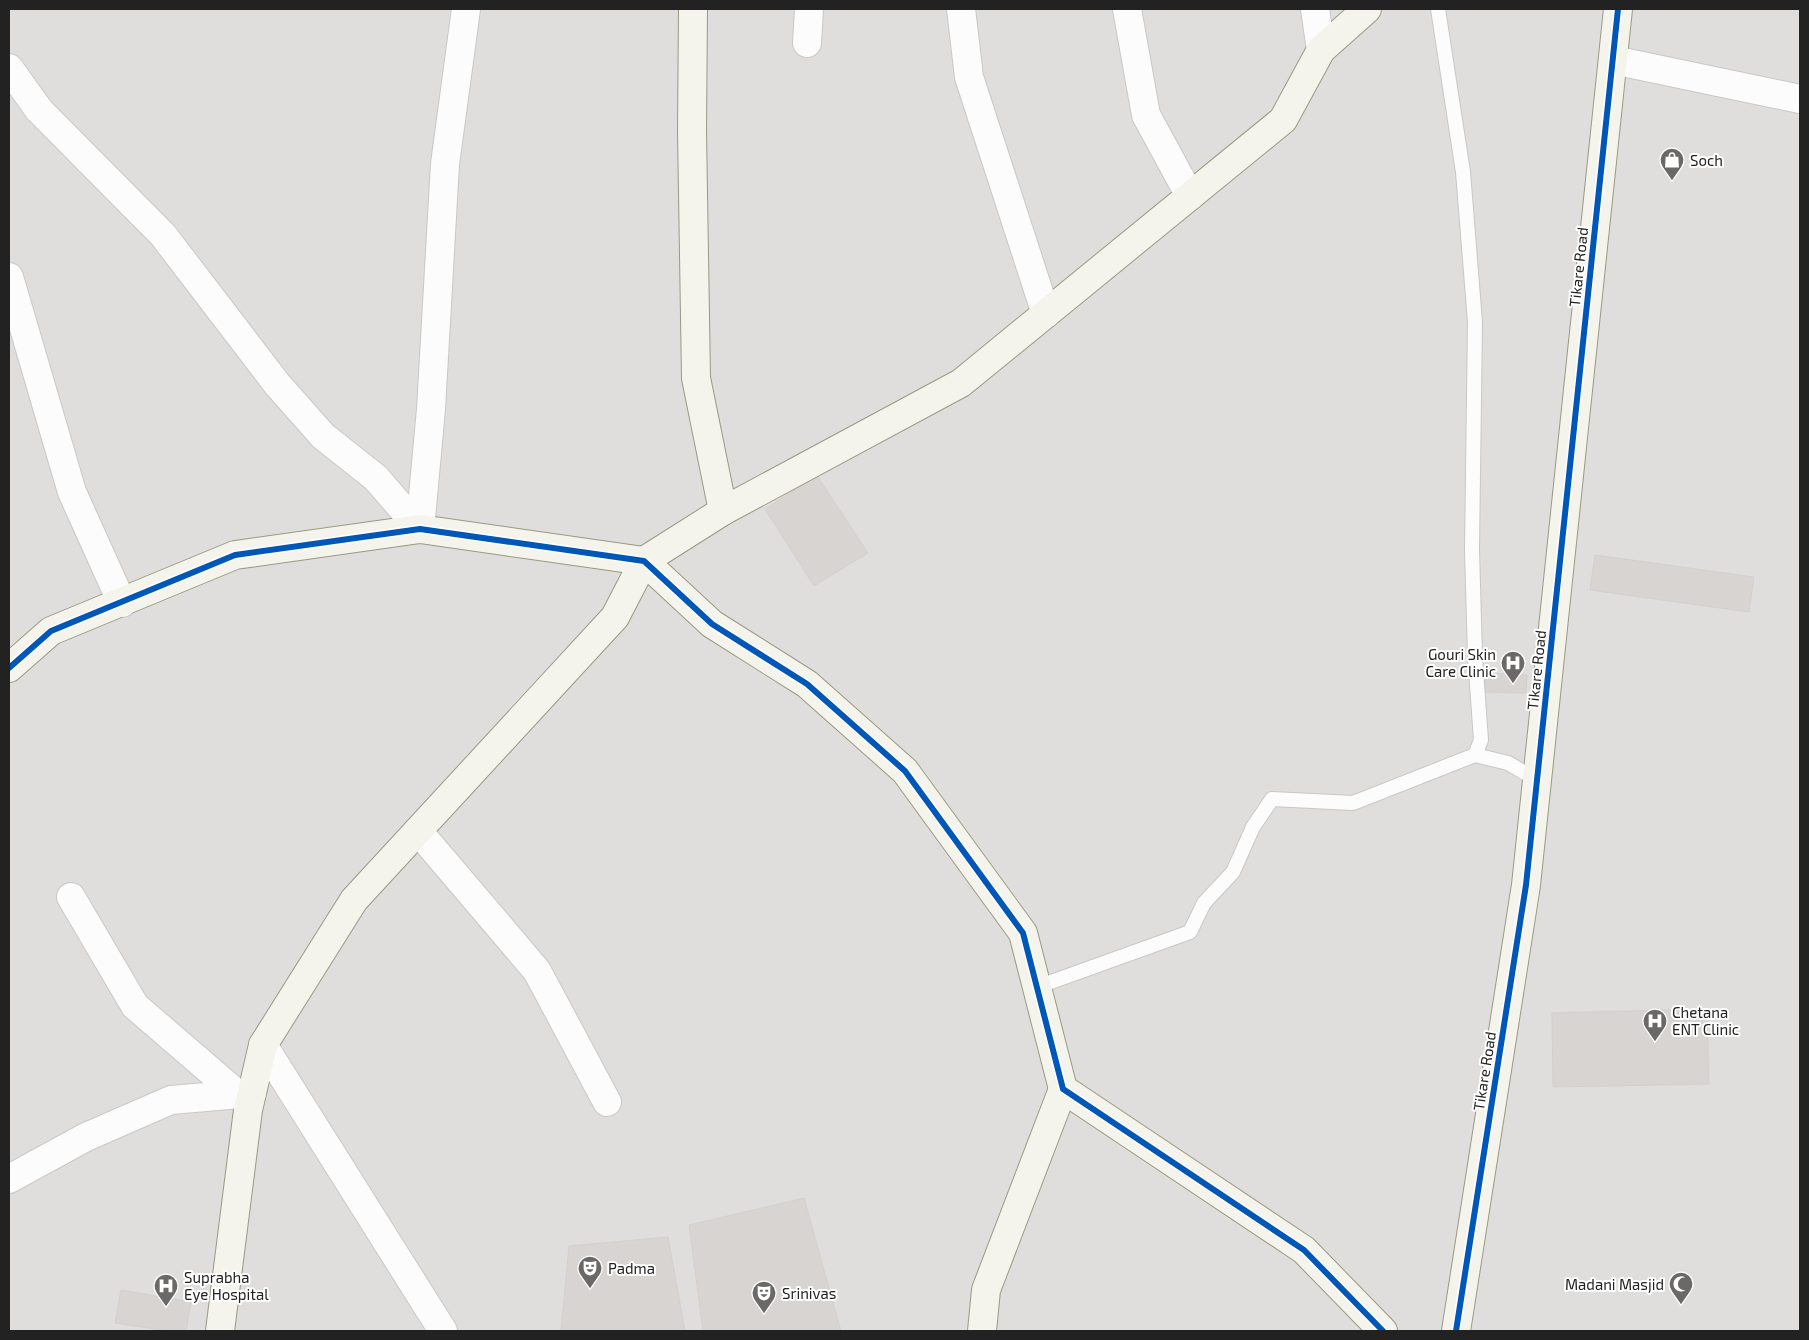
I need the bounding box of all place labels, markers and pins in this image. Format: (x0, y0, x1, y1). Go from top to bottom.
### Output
shop icon: Soch (1659, 147, 1685, 181)
place label: Soch (1690, 151, 1723, 169)
place label: Gouri Skin Care Clinic (1425, 645, 1496, 680)
hospital icon: Gouri Skin Care Clinic (1500, 650, 1526, 684)
place label: Chetana ENT Clinic (1672, 1003, 1739, 1038)
hospital icon: Chetana ENT Clinic (1642, 1008, 1668, 1042)
theatre icon: Padma (577, 1255, 603, 1289)
place label: Padma (608, 1259, 655, 1277)
place label: Suprabha Eye Hospital (184, 1268, 269, 1303)
mosque icon: Madani Masjid (1668, 1271, 1694, 1305)
hospital icon: Suprabha Eye Hospital (153, 1273, 179, 1307)
place label: Madani Masjid (1565, 1275, 1664, 1294)
theatre icon: Srinivas (751, 1280, 777, 1314)
place label: Srinivas (782, 1284, 836, 1302)

